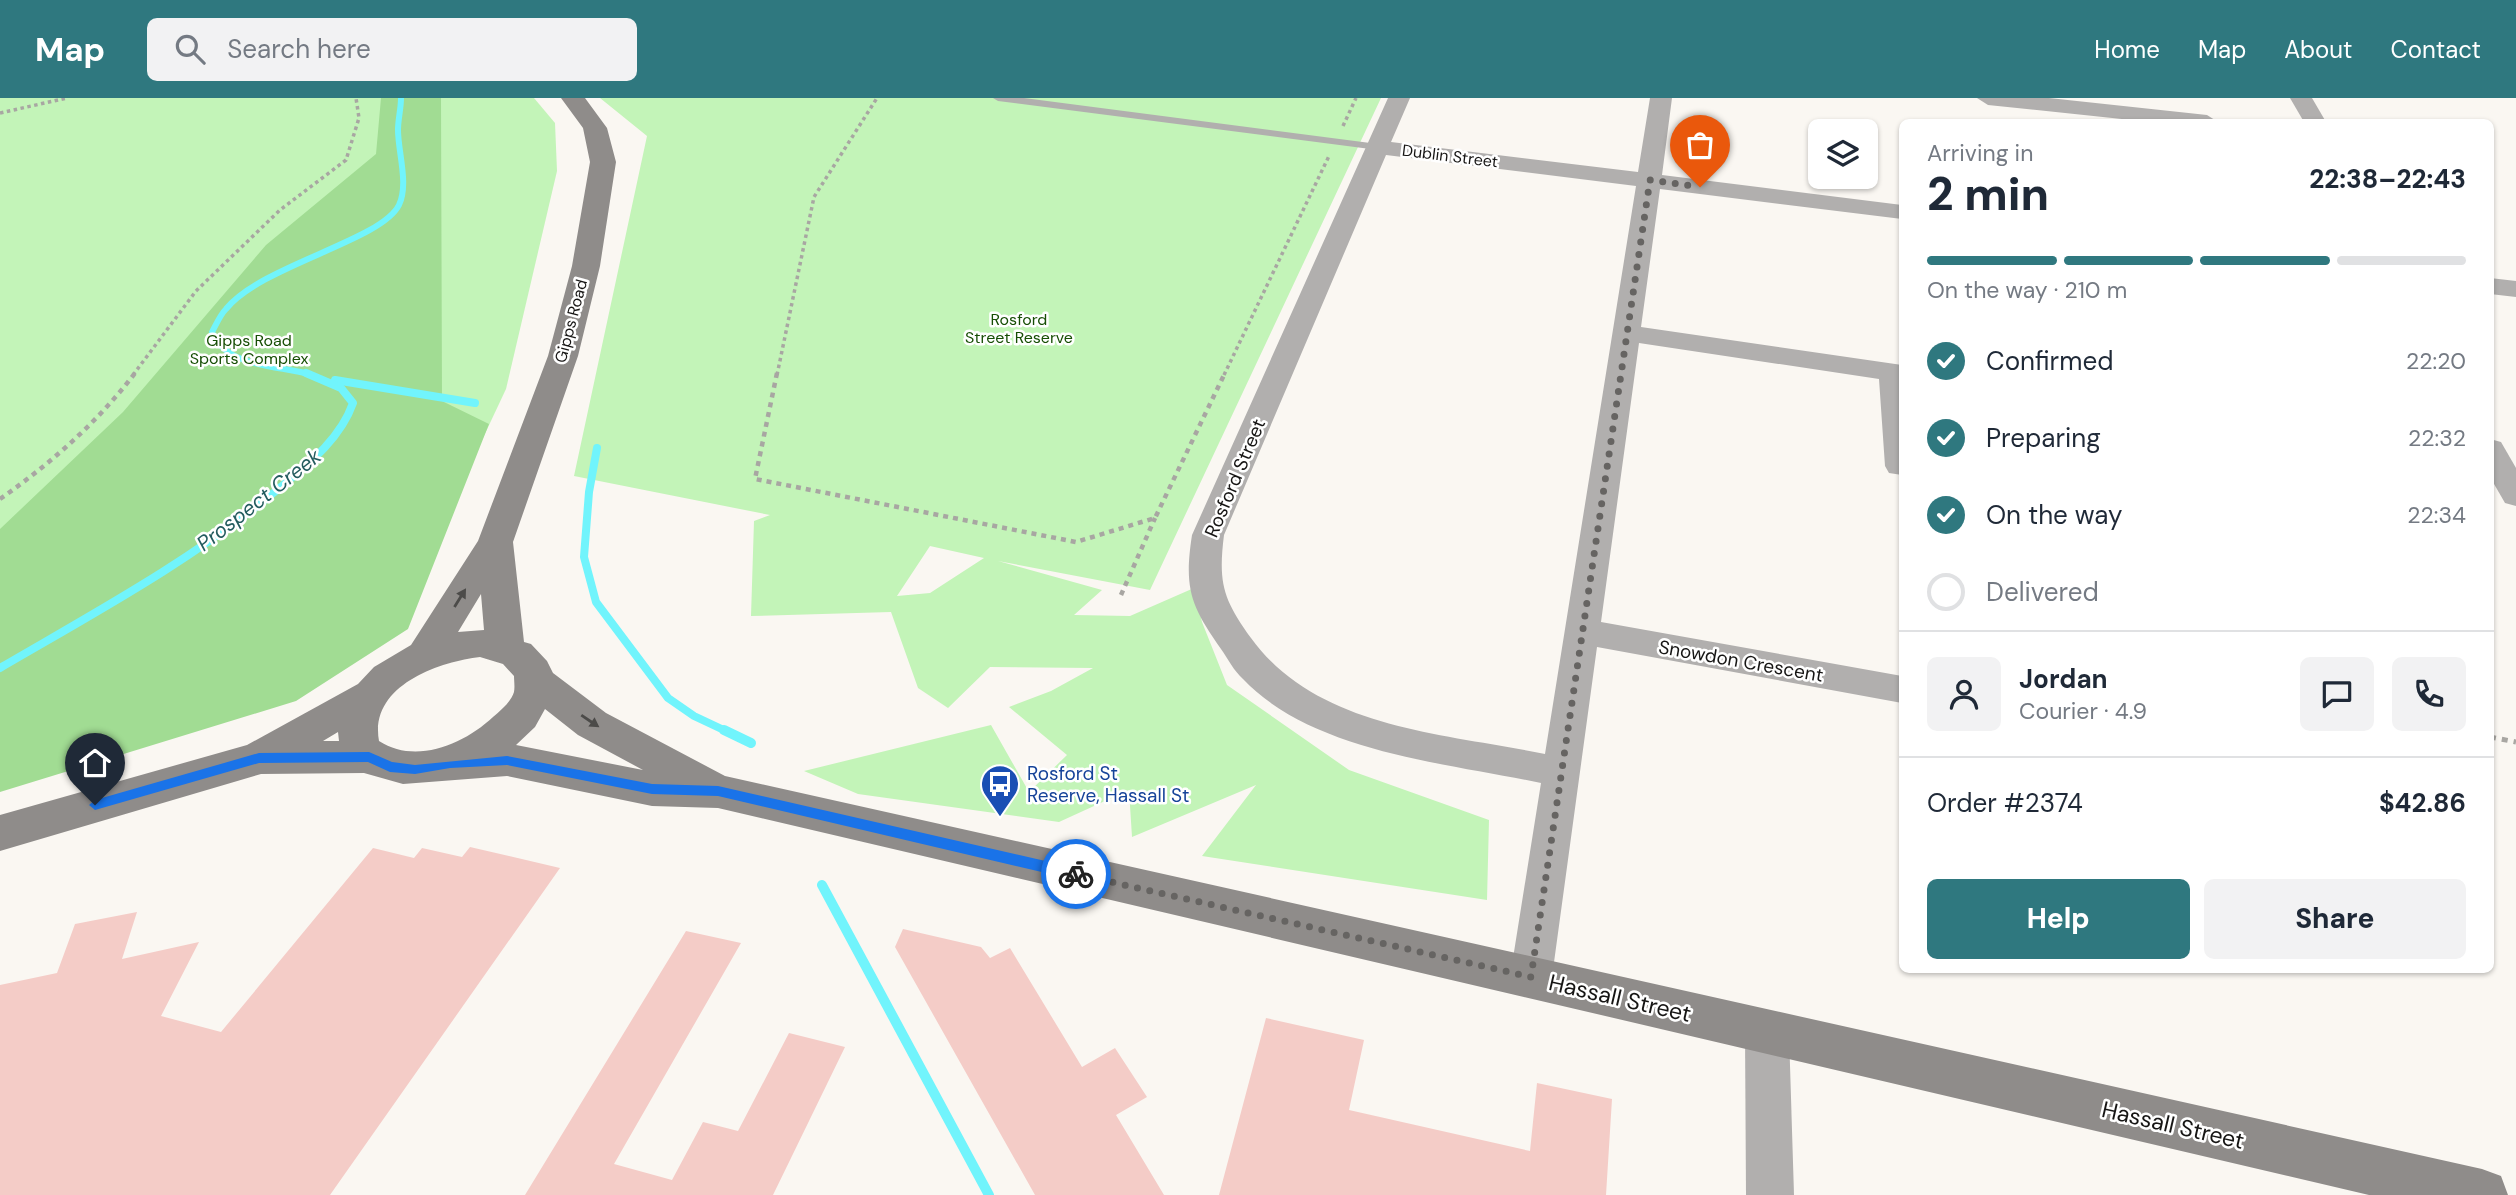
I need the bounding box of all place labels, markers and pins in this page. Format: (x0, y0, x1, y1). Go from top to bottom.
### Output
pin (1670, 115, 1730, 187)
pin (65, 733, 125, 805)
place label: Rosford St Reserve, Hassall St (1027, 761, 1189, 808)
bus stop icon: Rosford St Reserve, Hassall St (979, 763, 1021, 818)

